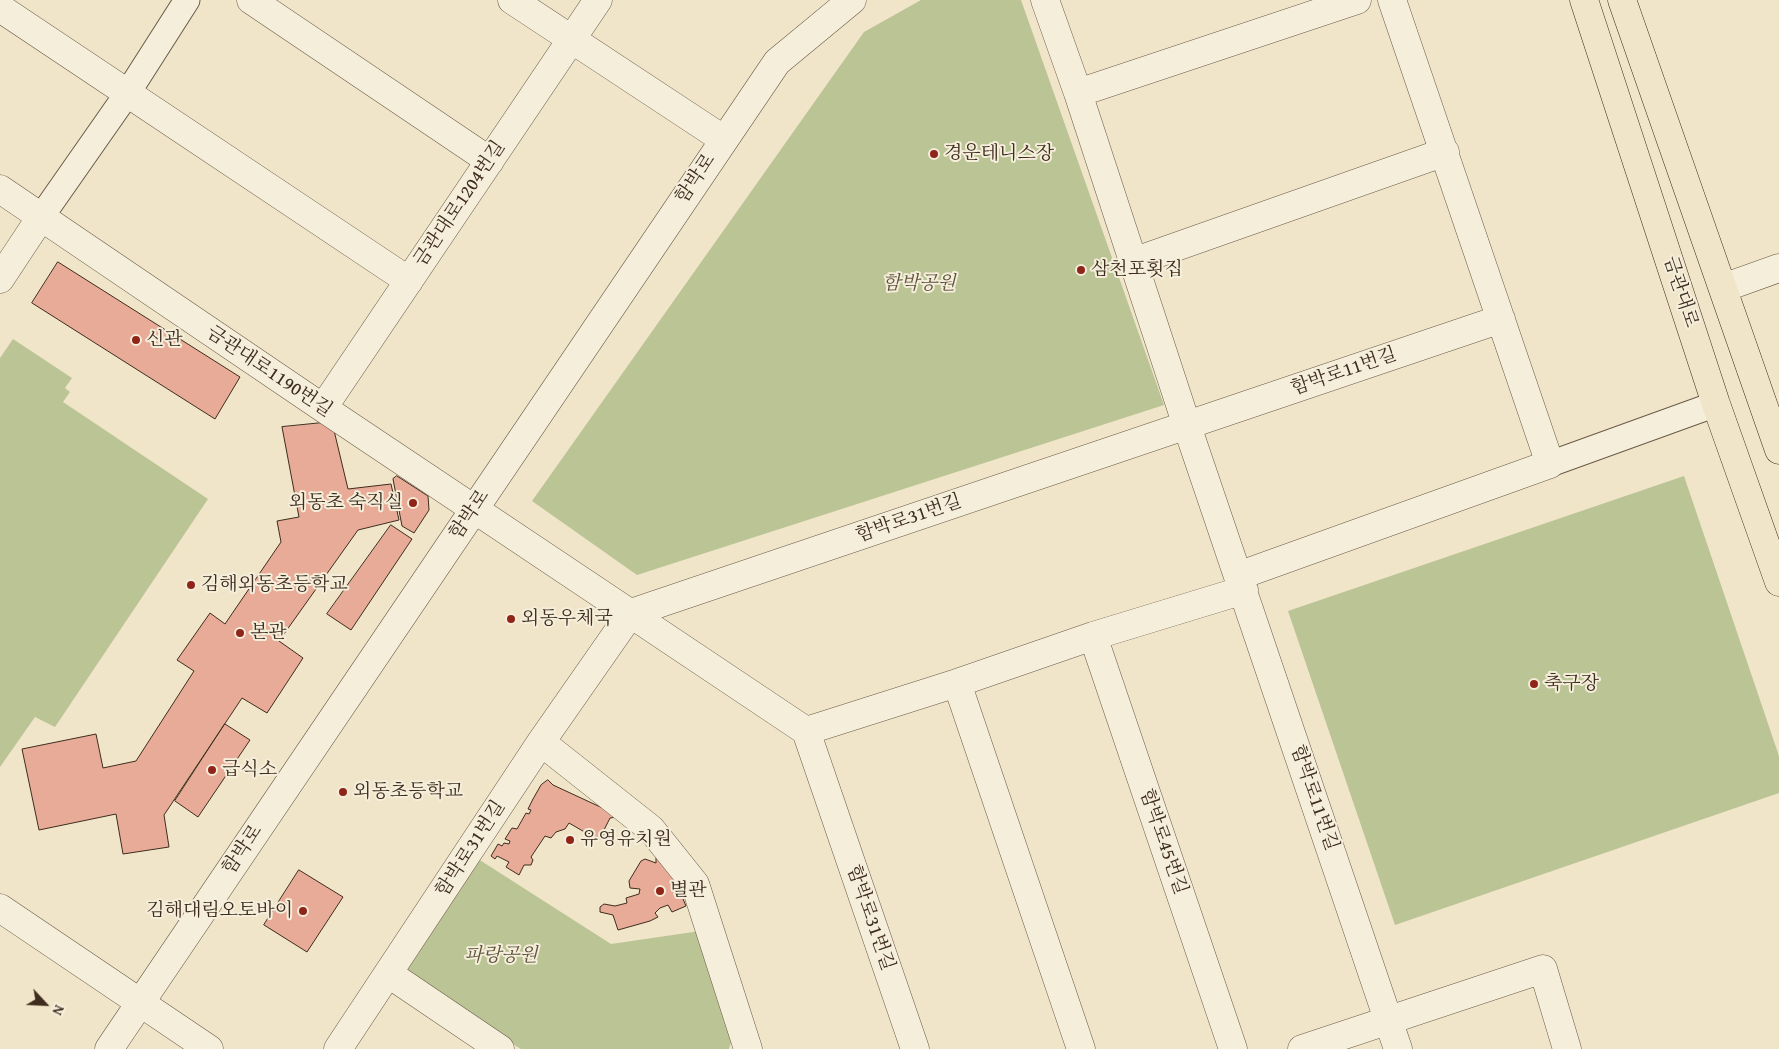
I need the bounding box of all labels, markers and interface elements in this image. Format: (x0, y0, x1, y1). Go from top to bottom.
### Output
street label: 금관대로1204번길 (410, 137, 510, 271)
place label: 경운테니스장 (944, 143, 1054, 165)
marker: 경운테니스장 (928, 148, 940, 160)
street label: 함박로 (671, 150, 721, 208)
street label: 금관대로 (1658, 254, 1702, 330)
place label: 삼천포횟집 (1091, 259, 1183, 281)
marker: 삼천포횟집 (1075, 264, 1087, 276)
park label: 함박공원 (882, 273, 956, 295)
street label: 금관대로1190번길 (202, 322, 336, 422)
place label: 신관 (146, 329, 183, 351)
marker: 신관 (130, 334, 142, 346)
street label: 함박로11번길 (1288, 343, 1400, 401)
street label: 함박로 (445, 486, 495, 544)
street label: 함박로31번길 (853, 490, 965, 548)
place label: 외동초 숙직실 (289, 492, 403, 514)
marker: 외동초 숙직실 (407, 497, 419, 509)
place label: 김해외동초등학교 (201, 574, 348, 596)
marker: 김해외동초등학교 (185, 579, 197, 591)
place label: 외동우체국 (521, 608, 613, 630)
marker: 외동우체국 (505, 613, 517, 625)
place label: 본관 (250, 622, 287, 644)
marker: 본관 (234, 627, 246, 639)
place label: 축구장 (1544, 673, 1599, 695)
marker: 축구장 (1528, 678, 1540, 690)
street label: 함박로11번길 (1285, 742, 1343, 854)
place label: 급식소 (222, 759, 277, 781)
marker: 급식소 (206, 764, 218, 776)
place label: 외동초등학교 (353, 781, 463, 803)
marker: 외동초등학교 (337, 786, 349, 798)
street label: 함박로45번길 (1134, 786, 1192, 898)
street label: 함박로31번길 (431, 797, 511, 901)
street label: 함박로 (218, 821, 268, 879)
place label: 유영유치원 (580, 829, 672, 851)
marker: 유영유치원 (564, 834, 576, 846)
street label: 함박로31번길 (841, 862, 899, 974)
place label: 별관 (670, 880, 707, 902)
marker: 별관 (654, 885, 666, 897)
place label: 김해대림오토바이 (146, 900, 293, 922)
marker: 김해대림오토바이 (297, 905, 309, 917)
park label: 파랑공원 (464, 945, 538, 967)
north arrow (20, 979, 70, 1029)
text: N (48, 1002, 70, 1019)

